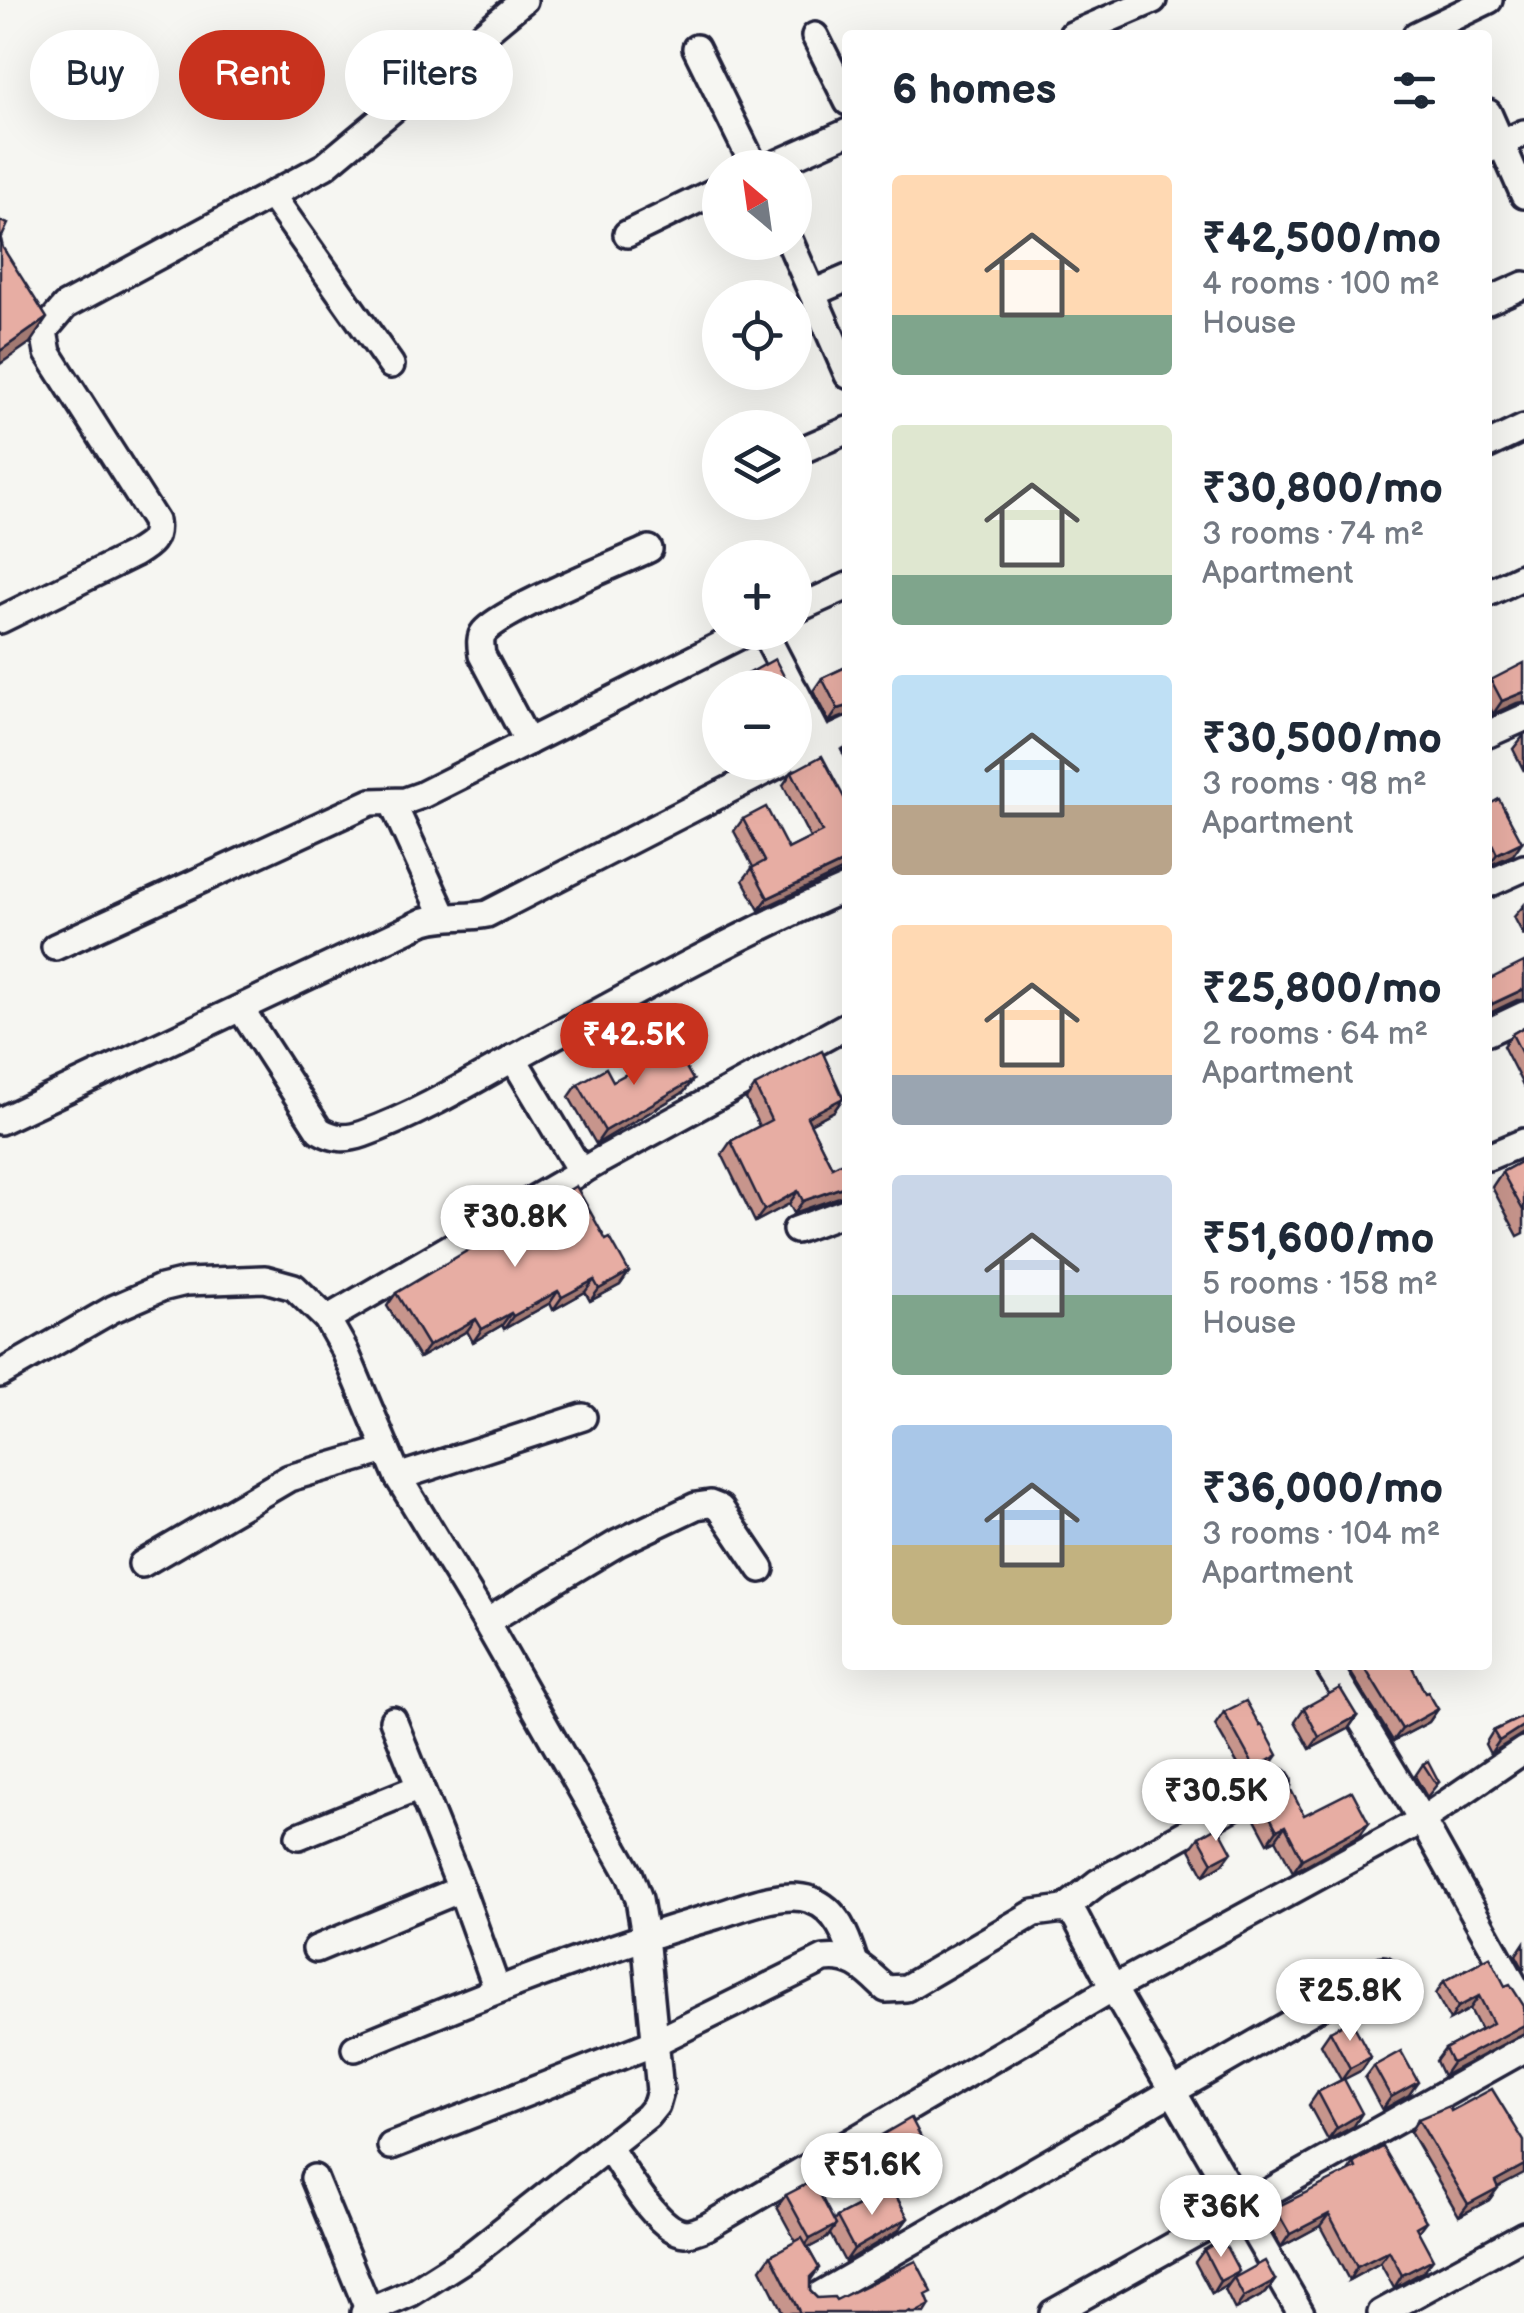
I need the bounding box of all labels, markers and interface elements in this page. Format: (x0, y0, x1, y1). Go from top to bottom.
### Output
chip: Buy (30, 30, 159, 120)
chip: Rent (179, 30, 325, 120)
chip: Filters (345, 30, 513, 120)
icon: filters (1387, 63, 1442, 118)
text: 6 homes (892, 65, 1056, 116)
north arrow (702, 150, 812, 260)
map controls (702, 150, 812, 780)
text: ₹42,500/mo (1202, 214, 1441, 265)
icon: home (972, 215, 1092, 335)
text: 4 rooms · 100 m² (1202, 265, 1440, 304)
button: locate (702, 280, 812, 390)
text: House (1202, 304, 1296, 343)
button: layers (702, 410, 812, 520)
text: ₹30,800/mo (1202, 464, 1443, 515)
icon: home (972, 465, 1092, 585)
text: 3 rooms · 74 m² (1202, 515, 1424, 554)
button: + (702, 540, 812, 650)
text: Apartment (1202, 554, 1353, 593)
button: − (702, 670, 812, 780)
text: ₹30,500/mo (1202, 714, 1442, 765)
icon: home (972, 715, 1092, 835)
text: 3 rooms · 98 m² (1202, 765, 1427, 804)
text: Apartment (1202, 804, 1353, 843)
text: ₹25,800/mo (1202, 964, 1442, 1015)
icon: home (972, 965, 1092, 1085)
pin: ₹42.5K (553, 1003, 715, 1088)
text: 2 rooms · 64 m² (1202, 1015, 1428, 1054)
text: ₹42.5K (582, 1016, 686, 1055)
text: Apartment (1202, 1054, 1353, 1093)
pin: ₹30.8K (434, 1185, 596, 1270)
text: ₹30.8K (463, 1198, 567, 1237)
text: ₹51,600/mo (1202, 1214, 1434, 1265)
icon: home (972, 1215, 1092, 1335)
text: 5 rooms · 158 m² (1202, 1265, 1438, 1304)
text: House (1202, 1304, 1296, 1343)
text: ₹36,000/mo (1202, 1464, 1443, 1515)
icon: home (972, 1465, 1092, 1585)
text: 3 rooms · 104 m² (1202, 1515, 1440, 1554)
text: Apartment (1202, 1554, 1353, 1593)
pin: ₹30.5K (1135, 1759, 1297, 1844)
text: ₹30.5K (1164, 1772, 1268, 1811)
pin: ₹25.8K (1269, 1959, 1431, 2044)
text: ₹25.8K (1298, 1972, 1402, 2011)
pin: ₹51.6K (791, 2133, 953, 2218)
text: ₹51.6K (823, 2146, 921, 2185)
pin: ₹36K (1162, 2175, 1280, 2260)
text: ₹36K (1182, 2188, 1260, 2227)

